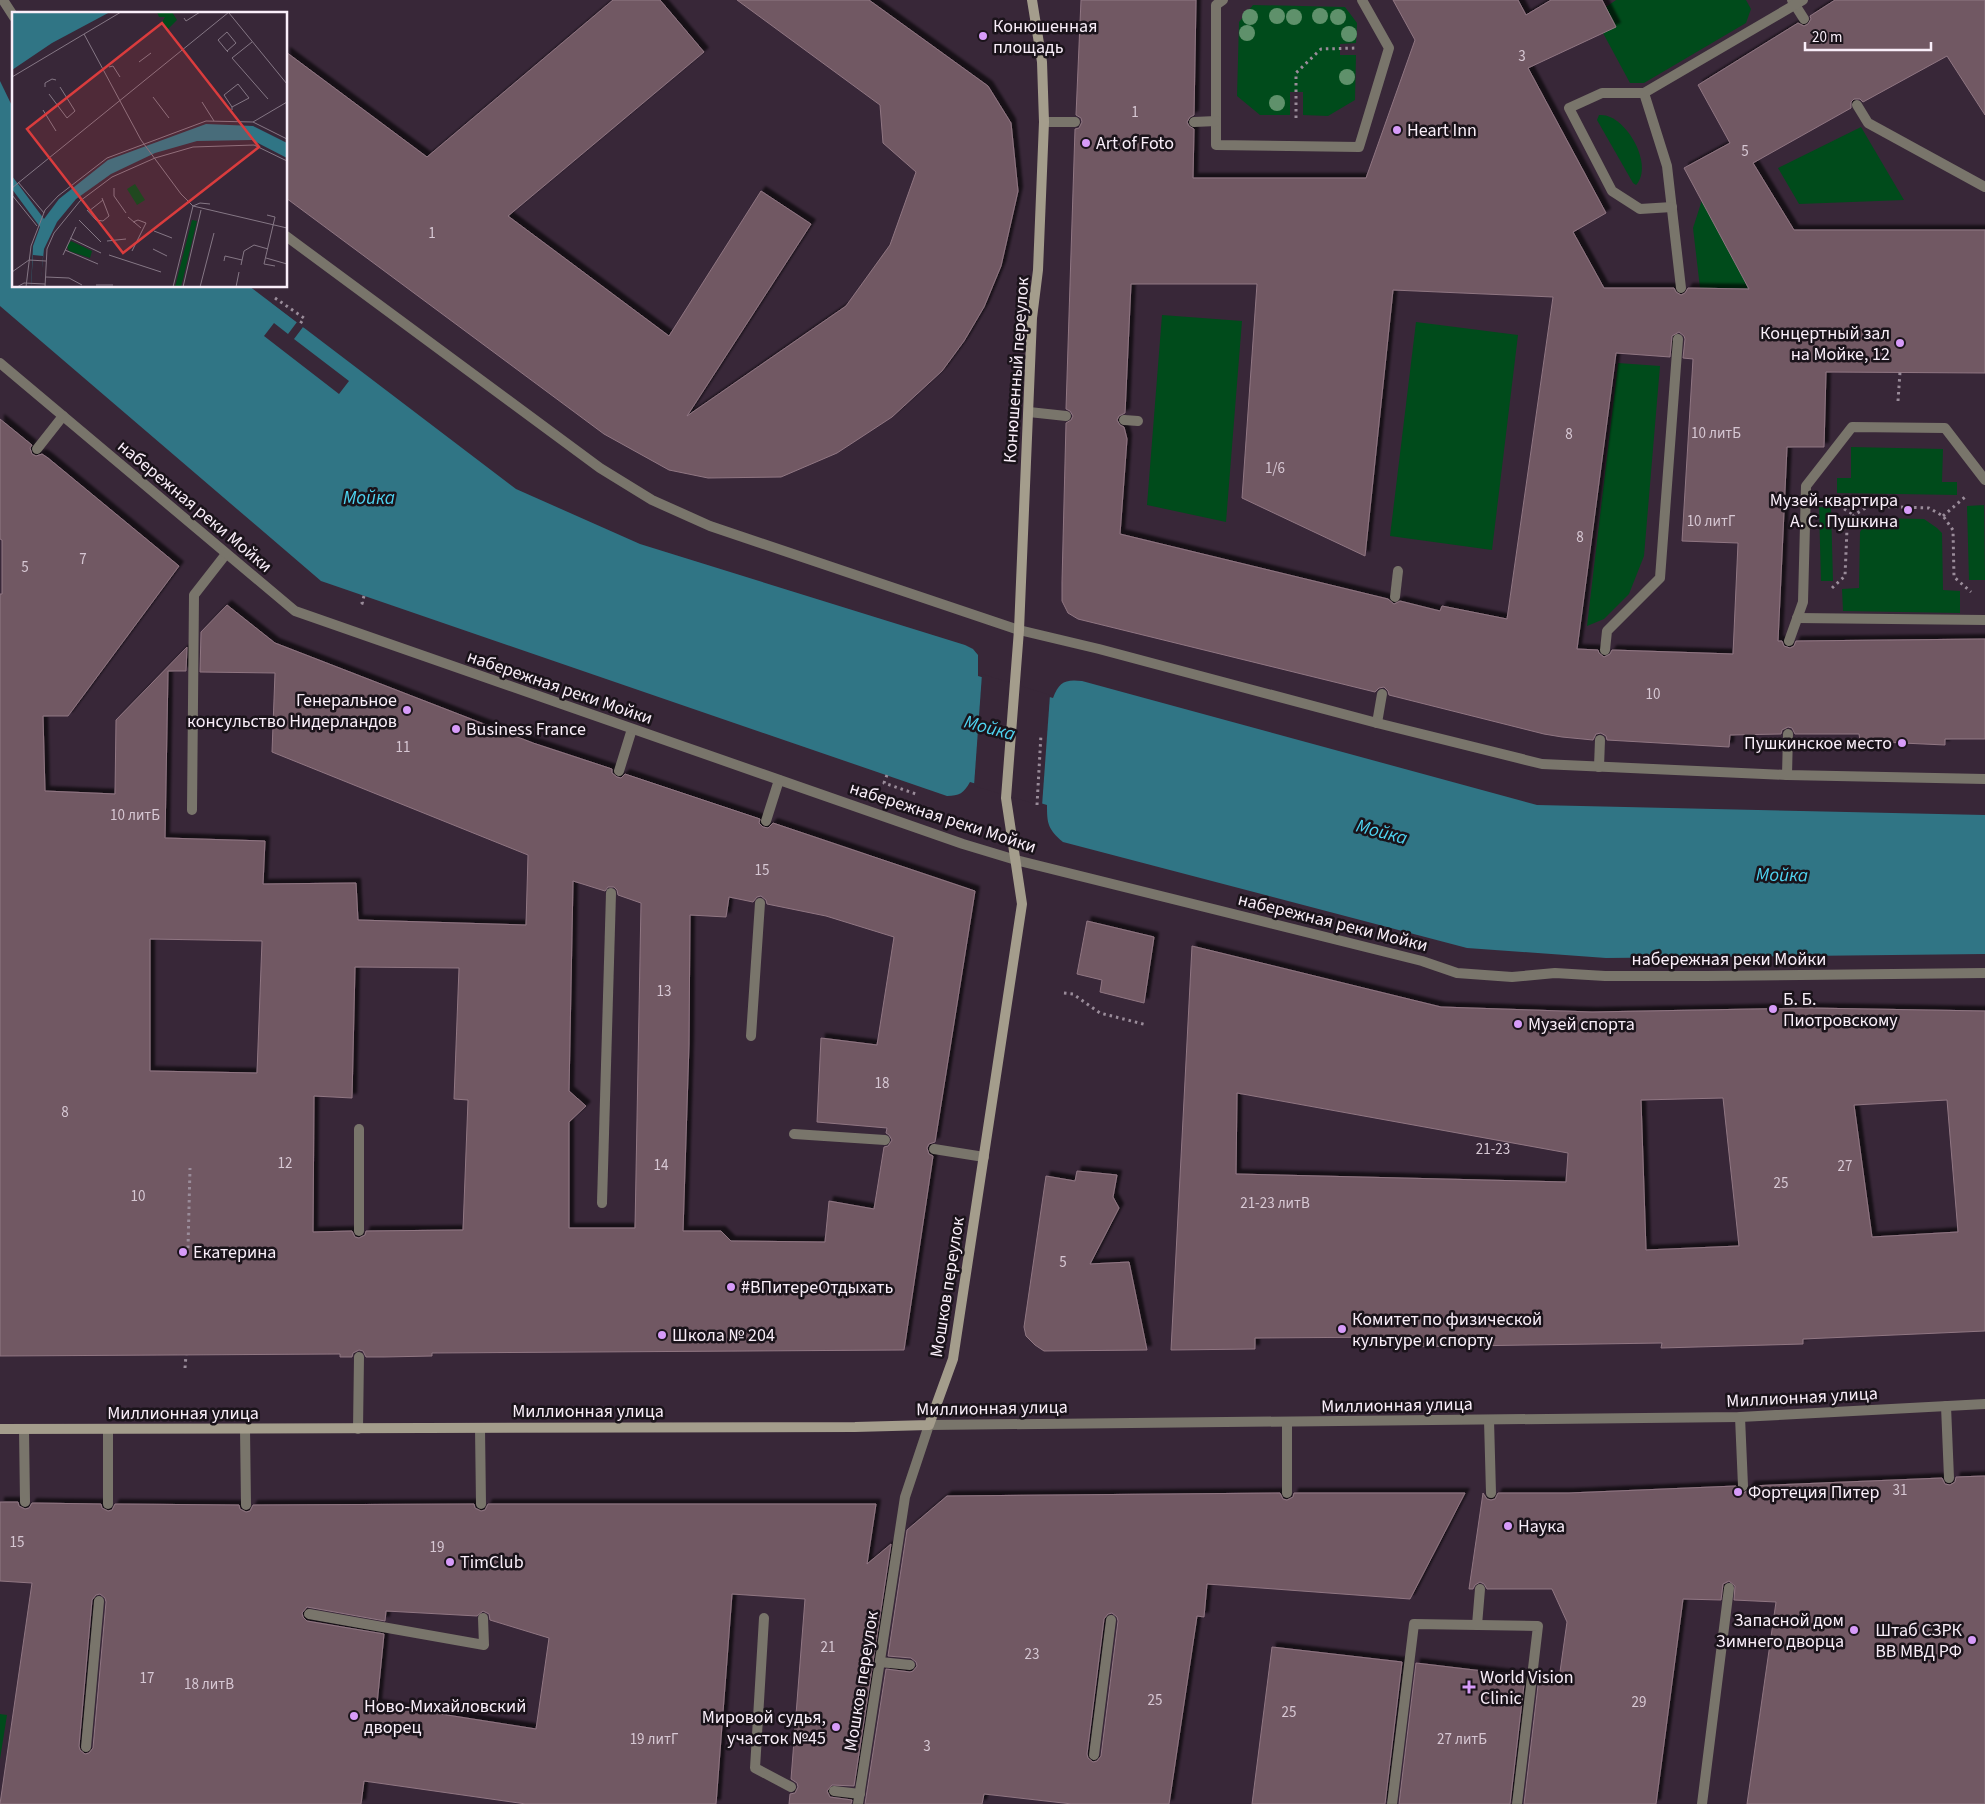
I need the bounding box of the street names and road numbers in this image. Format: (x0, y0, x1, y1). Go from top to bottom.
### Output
street label: Конюшенный переулок (998, 276, 1035, 464)
street label: набережная реки Мойки (112, 434, 277, 579)
street label: набережная реки Мойки (464, 644, 656, 731)
street label: набережная реки Мойки (846, 775, 1039, 859)
street label: набережная реки Мойки (1235, 887, 1430, 958)
street label: набережная реки Мойки (1632, 947, 1826, 972)
street label: Мошков переулок (924, 1215, 971, 1359)
street label: Миллионная улица (1726, 1381, 1878, 1414)
street label: Миллионная улица (1321, 1392, 1473, 1419)
street label: Миллионная улица (916, 1395, 1068, 1422)
street label: Миллионная улица (512, 1399, 664, 1424)
street label: Миллионная улица (107, 1401, 259, 1426)
street label: Мошков переулок (838, 1609, 885, 1753)

